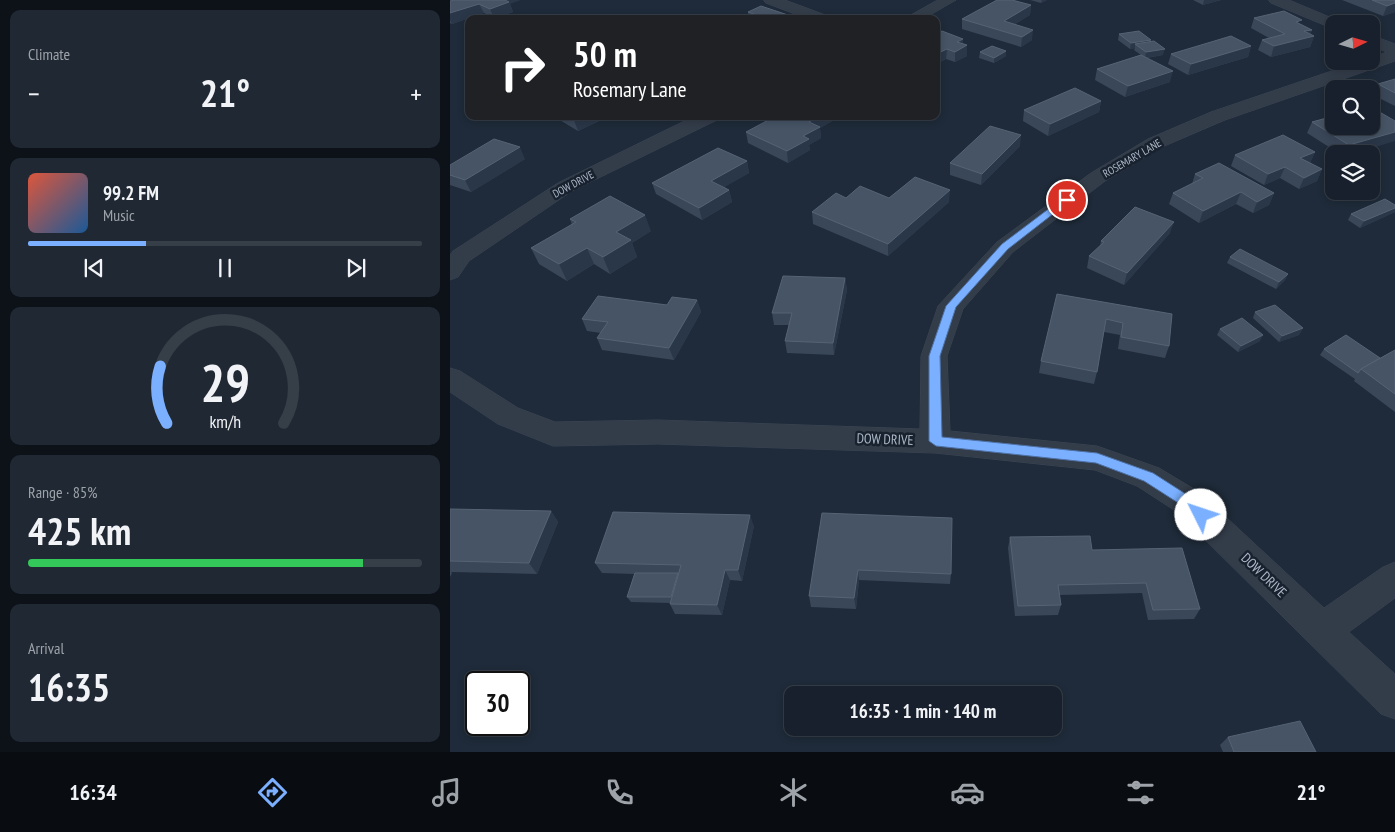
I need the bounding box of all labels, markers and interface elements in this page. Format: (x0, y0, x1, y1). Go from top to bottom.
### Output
north arrow (1325, 15, 1380, 70)
map controls (1325, 15, 1380, 200)
text: 50 m (573, 31, 637, 77)
icon: right (490, 35, 555, 100)
text: Climate (28, 44, 70, 64)
text: 21° (200, 68, 250, 117)
text: − (28, 75, 40, 112)
text: + (410, 75, 422, 112)
text: Rosemary Lane (573, 75, 687, 103)
button: search (1325, 80, 1380, 135)
street label: ROSEMARY LANE (1100, 136, 1164, 180)
button: layers (1325, 145, 1380, 200)
street label: DOW DRIVE (550, 167, 596, 201)
pin (1046, 179, 1088, 221)
text: 99.2 FM (103, 181, 159, 205)
icon: arrive (1053, 186, 1081, 214)
text: Music (103, 205, 135, 225)
icon: previous (80, 254, 108, 282)
icon: pause (211, 254, 239, 282)
icon: next (342, 254, 370, 282)
text: 29 (200, 349, 250, 416)
text: km/h (209, 410, 241, 433)
street label: DOW DRIVE (856, 429, 914, 449)
text: Range · 85% (28, 482, 97, 502)
position arrow (1174, 488, 1226, 540)
text: 425 km (28, 506, 131, 555)
street label: DOW DRIVE (1237, 549, 1291, 601)
text: Arrival (28, 638, 64, 658)
text: 16:35 (28, 662, 110, 711)
speed limit sign: 30 (465, 671, 530, 736)
text: 16:35 · 1 min · 140 m (850, 699, 996, 723)
icon: directions (255, 775, 290, 810)
icon: music (429, 775, 464, 810)
icon: phone (602, 775, 637, 810)
icon: climate (776, 775, 811, 810)
icon: car (950, 775, 985, 810)
icon: filters (1123, 775, 1158, 810)
text: 16:34 (69, 778, 117, 806)
text: 21° (1297, 778, 1326, 806)

